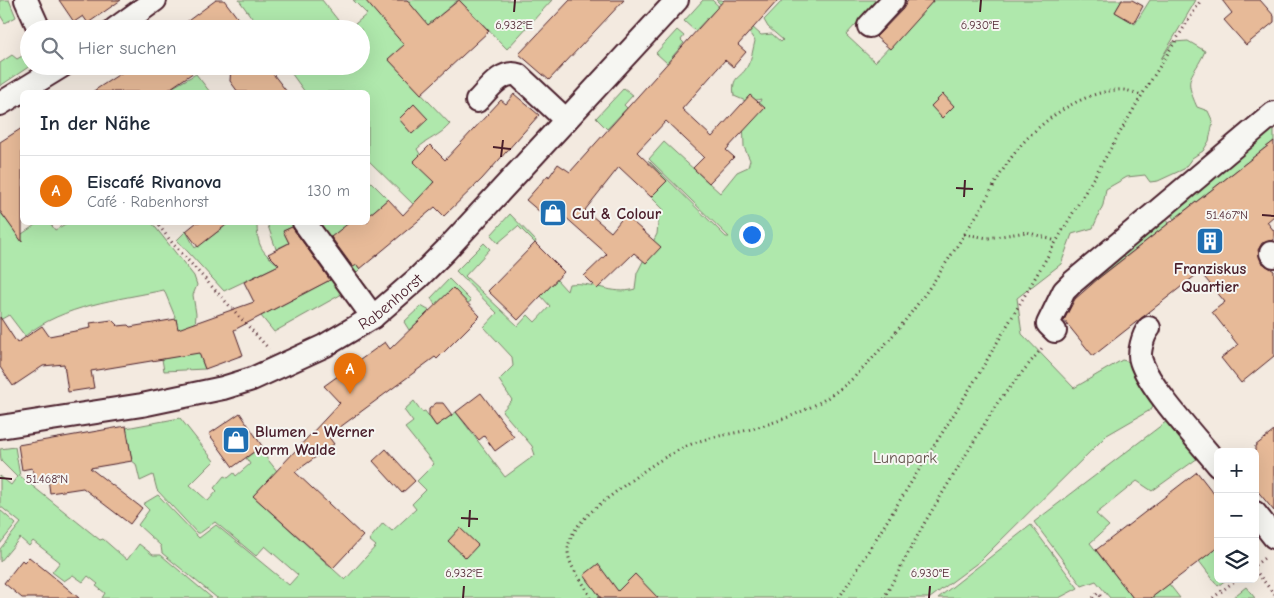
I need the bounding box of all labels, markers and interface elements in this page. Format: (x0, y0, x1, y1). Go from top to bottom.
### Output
text: 6.932°E (495, 18, 533, 32)
text: 6.930°E (961, 18, 999, 32)
search box (20, 20, 370, 75)
icon: search (38, 34, 66, 62)
text: Hier suchen (78, 37, 176, 59)
text: In der Nähe (40, 111, 150, 135)
text: Eiscafé Rivanova (87, 171, 222, 193)
text: A (52, 182, 60, 200)
text: 130 m (307, 182, 350, 200)
text: Café · Rabenhorst (87, 193, 208, 211)
shop icon: Cut & Colour (538, 198, 568, 228)
place label: Cut & Colour (572, 205, 662, 223)
text: 51.467°N (1206, 208, 1248, 222)
your location (739, 222, 765, 248)
building icon: Franziskus Quartier (1195, 226, 1225, 256)
place label: Franziskus Quartier (1174, 260, 1246, 296)
street label: Rabenhorst (355, 270, 427, 334)
pin: A (334, 353, 366, 394)
place label: Blumen - Werner vorm Walde (254, 423, 375, 459)
shop icon: Blumen - Werner vorm Walde (221, 425, 251, 455)
map controls (1214, 448, 1259, 583)
button: + (1214, 448, 1259, 493)
park label: Lunapark (873, 449, 937, 467)
text: 51.468°N (26, 472, 68, 486)
button: − (1214, 493, 1259, 538)
button: layers (1214, 538, 1259, 583)
text: 6.932°E (445, 566, 483, 580)
text: 6.930°E (911, 566, 949, 580)

